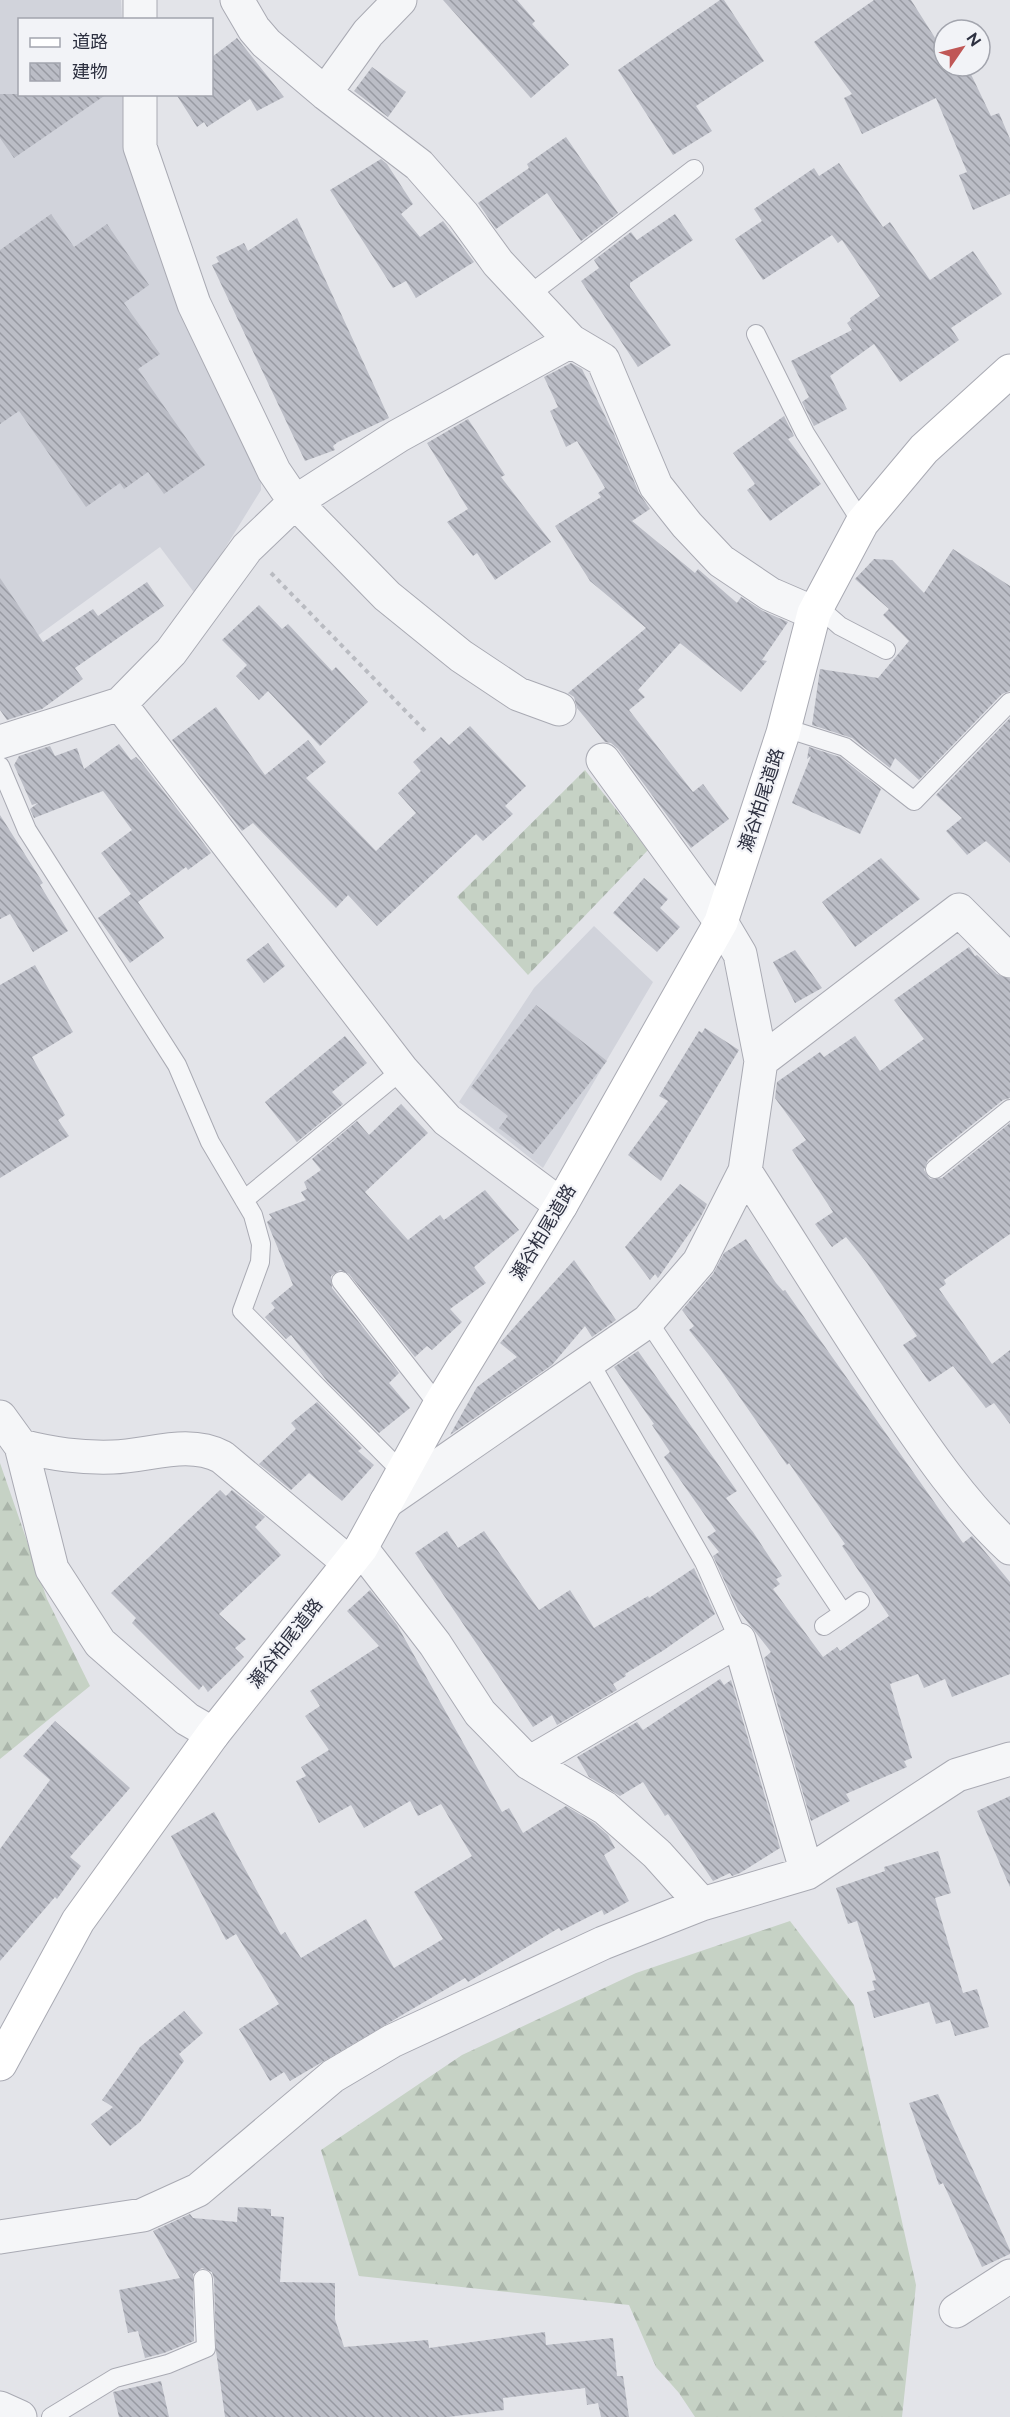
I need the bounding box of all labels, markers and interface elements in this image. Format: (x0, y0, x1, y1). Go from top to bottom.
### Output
legend (18, 18, 213, 96)
north arrow (932, 18, 992, 78)
text: N (963, 29, 985, 50)
text: 道路 (72, 31, 108, 52)
text: 建物 (72, 61, 108, 82)
street label: 瀬谷柏尾道路 (734, 745, 788, 855)
street label: 瀬谷柏尾道路 (506, 1180, 580, 1284)
street label: 瀬谷柏尾道路 (243, 1594, 327, 1692)

